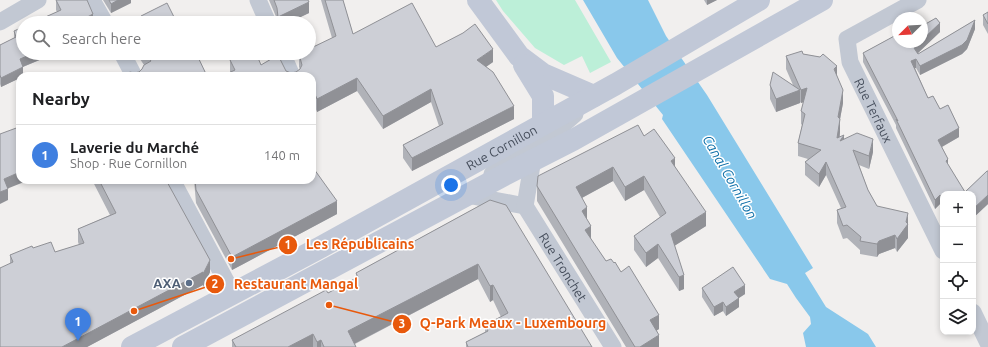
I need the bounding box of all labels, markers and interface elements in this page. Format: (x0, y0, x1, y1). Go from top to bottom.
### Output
north arrow (892, 12, 928, 48)
search box (16, 16, 316, 60)
icon: search (30, 27, 52, 49)
text: Search here (62, 30, 141, 47)
street label: Rue Terfaux (852, 76, 896, 145)
text: Nearby (32, 89, 90, 108)
street label: Rue Cornillon (464, 122, 539, 172)
water label: Canal Cornillon (700, 132, 760, 222)
text: Laverie du Marché (70, 139, 199, 156)
text: 1 (41, 148, 49, 162)
text: 140 m (264, 148, 300, 162)
text: Shop · Rue Cornillon (70, 156, 187, 170)
your location (441, 175, 461, 195)
map controls (940, 191, 976, 335)
button: + (940, 191, 976, 227)
button: − (940, 227, 976, 263)
street label: Rue Tronchet (536, 230, 590, 304)
callout: Les Républicains (278, 232, 423, 258)
text: Les Républicains (306, 236, 415, 252)
text: 1 (285, 238, 291, 251)
button: locate (940, 263, 976, 299)
callout: Restaurant Mangal (205, 271, 366, 297)
place label: AXA (153, 276, 182, 290)
text: Restaurant Mangal (234, 276, 358, 292)
text: 2 (212, 277, 219, 290)
marker: AXA (184, 278, 194, 288)
button: layers (940, 299, 976, 335)
pin: 1 (65, 308, 91, 341)
callout: Q-Park Meaux - Luxembourg (392, 311, 614, 337)
text: Q-Park Meaux - Luxembourg (420, 315, 606, 331)
text: 3 (399, 317, 405, 330)

